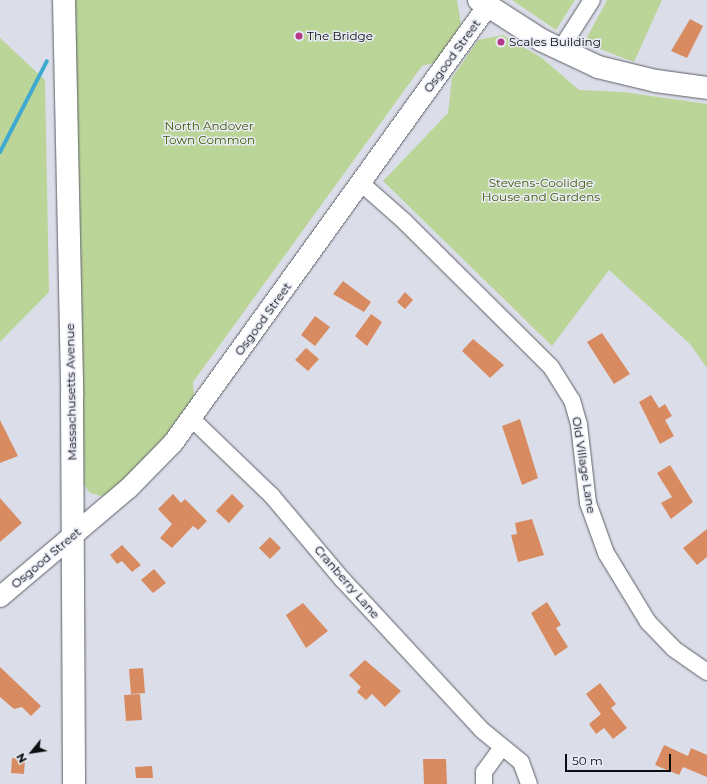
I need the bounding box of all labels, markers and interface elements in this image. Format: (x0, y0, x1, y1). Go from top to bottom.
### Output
street label: Osgood Street (421, 17, 483, 95)
place label: The Bridge (307, 29, 373, 43)
marker: The Bridge (294, 31, 304, 41)
place label: Scales Building (509, 35, 601, 49)
marker: Scales Building (496, 37, 506, 47)
park label: North Andover Town Common (163, 119, 255, 147)
park label: Stevens-Coolidge House and Gardens (482, 176, 600, 204)
street label: Osgood Street (232, 280, 294, 358)
street label: Massachusetts Avenue (63, 323, 79, 461)
street label: Old Village Lane (569, 416, 599, 514)
street label: Osgood Street (8, 525, 84, 591)
street label: Cranberry Lane (311, 543, 383, 621)
north arrow (12, 732, 52, 772)
scale bar (567, 746, 673, 772)
text: N (13, 751, 30, 765)
text: 50 m (572, 753, 603, 768)

